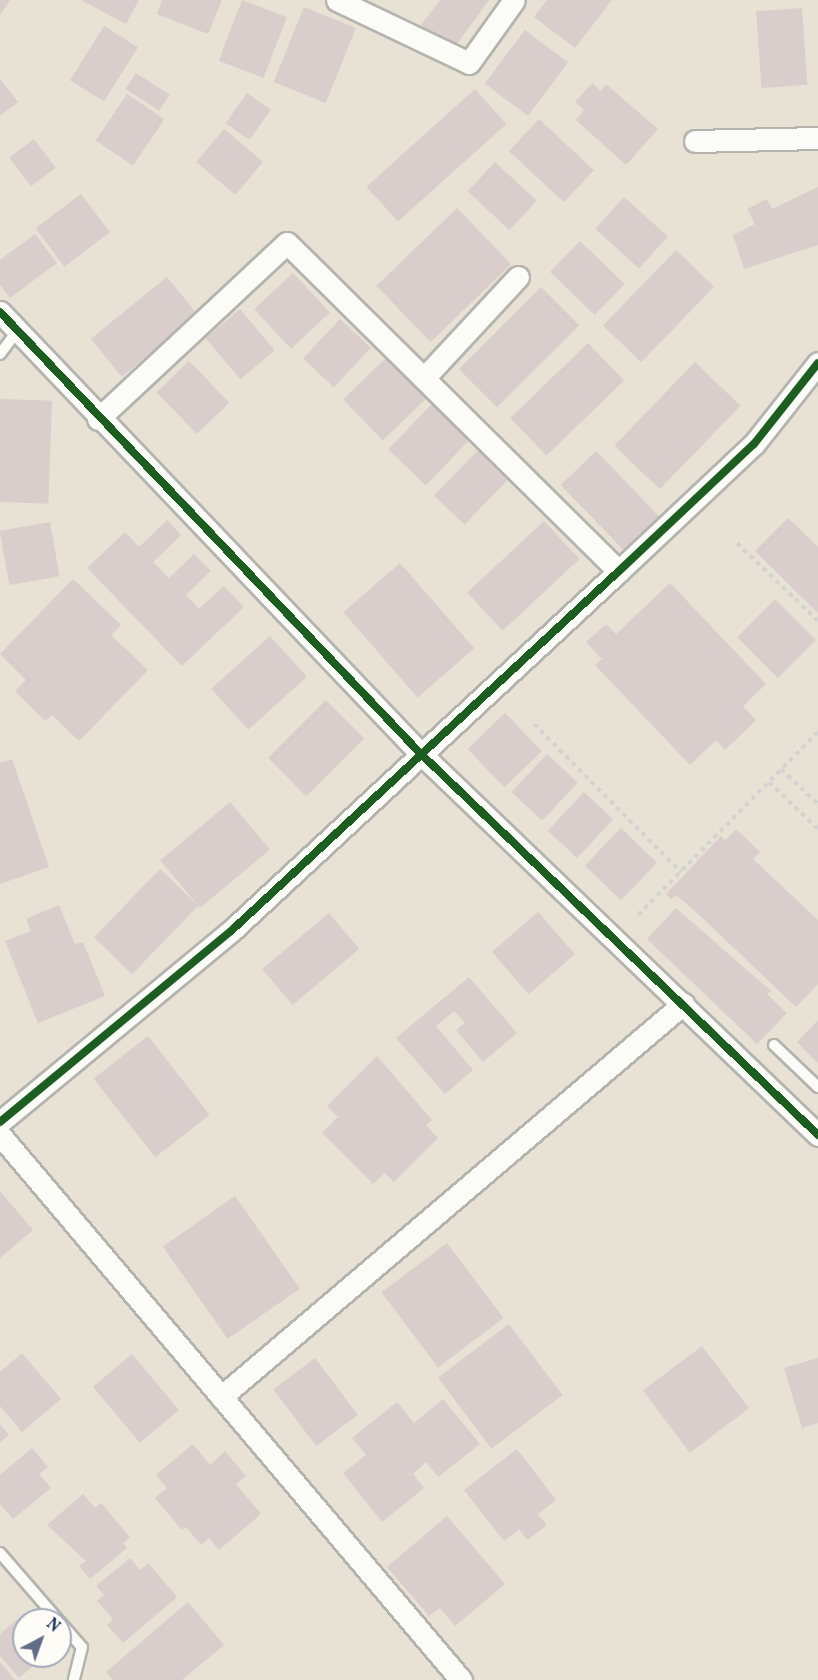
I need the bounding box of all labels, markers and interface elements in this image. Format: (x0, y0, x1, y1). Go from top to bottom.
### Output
north arrow (12, 1608, 72, 1668)
text: N (41, 1614, 64, 1638)

